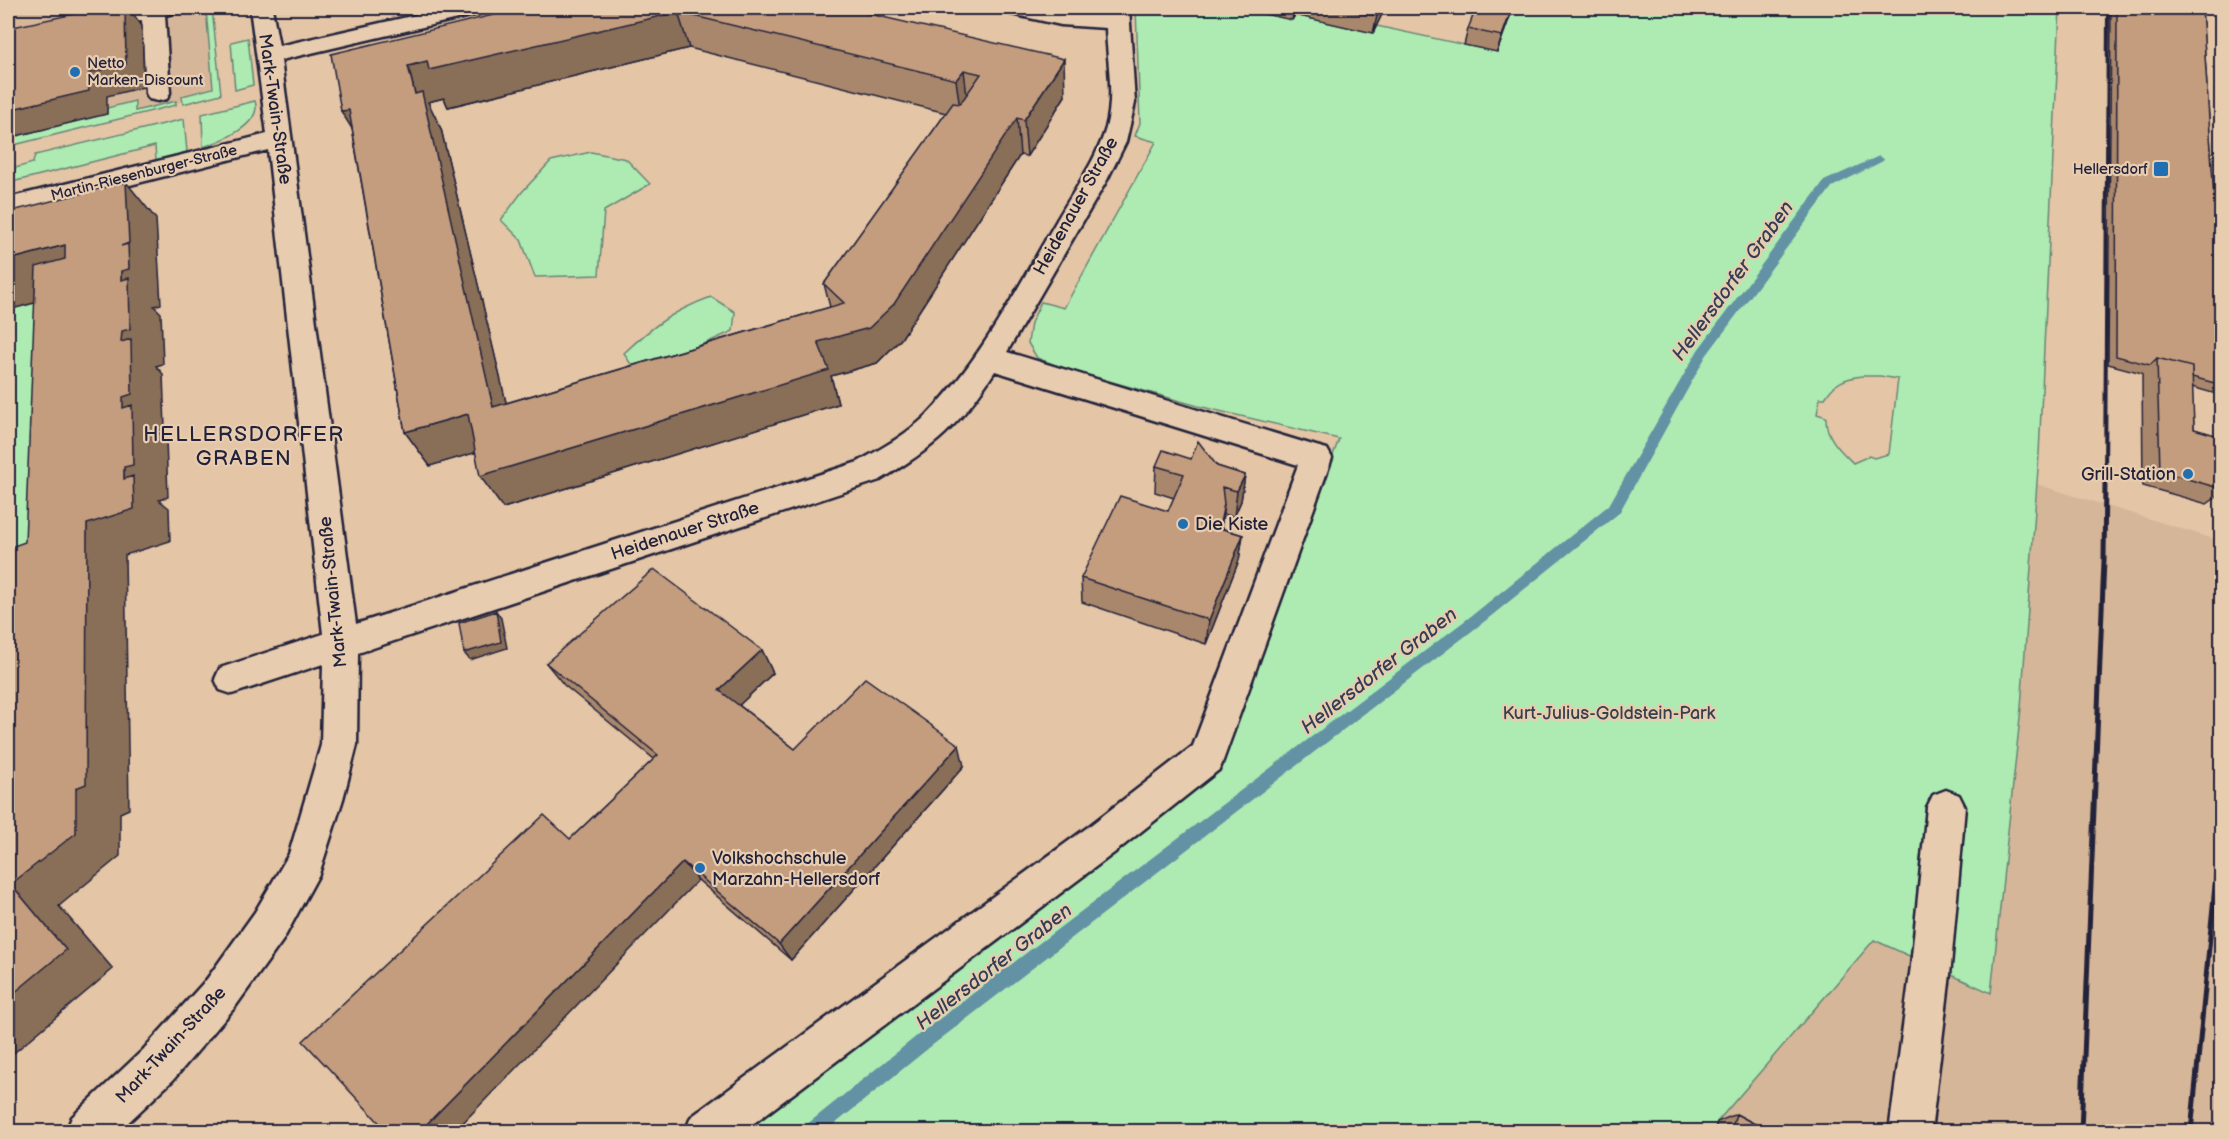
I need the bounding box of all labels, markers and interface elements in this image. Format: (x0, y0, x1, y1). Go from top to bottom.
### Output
street label: Mark-Twain-Straße (254, 32, 296, 186)
place label: Netto Marken-Discount (87, 54, 204, 90)
marker: Netto Marken-Discount (68, 65, 82, 79)
street label: Heidenauer Straße (1029, 133, 1123, 279)
street label: Martin-Riesenburger-Straße (49, 141, 239, 205)
place label: Hellersdorf (2073, 160, 2148, 179)
marker: Hellersdorf (2152, 160, 2170, 178)
water label: Hellersdorfer Graben (1667, 196, 1799, 366)
district label: HELLERSDORFER GRABEN (143, 422, 345, 471)
place label: Grill-Station (2081, 464, 2176, 485)
marker: Grill-Station (2181, 467, 2195, 481)
street label: Heidenauer Straße (608, 497, 762, 565)
place label: Die Kiste (1195, 514, 1269, 535)
street label: Mark-Twain-Straße (315, 515, 351, 669)
marker: Die Kiste (1176, 517, 1190, 531)
water label: Hellersdorfer Graben (1296, 603, 1462, 739)
park label: Kurt-Julius-Goldstein-Park (1503, 703, 1716, 724)
place label: Volkshochschule Marzahn-Hellersdorf (712, 848, 881, 890)
marker: Volkshochschule Marzahn-Hellersdorf (693, 861, 707, 875)
water label: Hellersdorfer Graben (911, 899, 1077, 1035)
street label: Mark-Twain-Straße (111, 982, 231, 1108)

